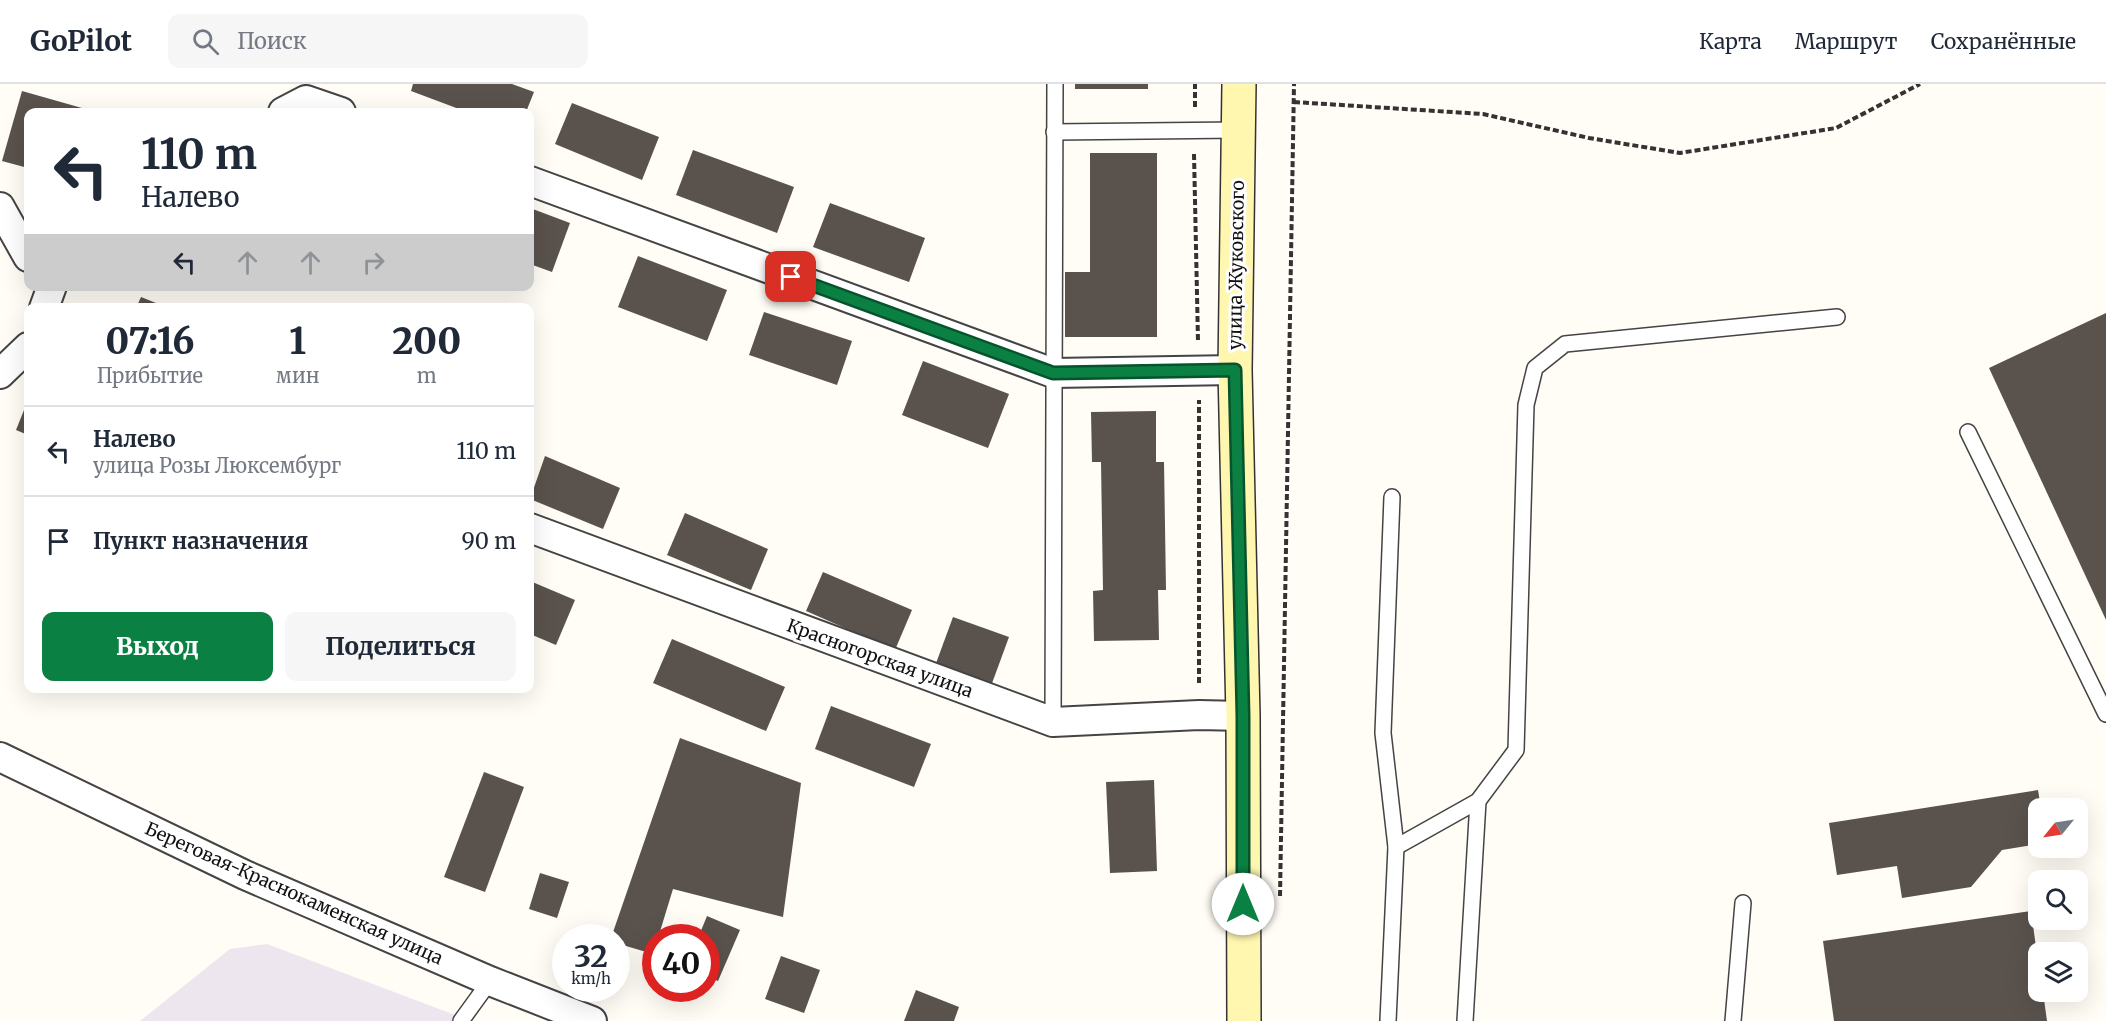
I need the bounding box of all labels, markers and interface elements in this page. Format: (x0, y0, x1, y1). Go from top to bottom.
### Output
search box (168, 14, 588, 68)
text: GoPilot (30, 23, 132, 59)
icon: search (189, 25, 222, 58)
text: Поиск (237, 27, 307, 55)
text: Карта (1699, 28, 1762, 55)
text: Маршрут (1795, 28, 1898, 55)
text: Сохранённые (1931, 28, 2076, 55)
text: 110 m (141, 128, 257, 180)
icon: left (42, 132, 120, 210)
text: Налево (141, 180, 239, 214)
street label: улица Жуковского (1223, 180, 1249, 350)
icon: left (168, 246, 201, 279)
icon: ahead (231, 246, 264, 279)
icon: ahead (294, 246, 327, 279)
icon: right (357, 246, 390, 279)
pin (765, 251, 816, 302)
icon: arrive (774, 260, 807, 293)
text: 07:16 (105, 319, 195, 364)
text: 1 (289, 319, 306, 364)
text: 200 (392, 319, 461, 364)
text: Прибытие (97, 363, 203, 388)
text: мин (276, 363, 319, 388)
text: m (417, 363, 437, 388)
text: Налево (93, 425, 176, 453)
icon: left (42, 435, 75, 468)
text: 110 m (457, 437, 516, 465)
text: улица Розы Люксембург (93, 453, 341, 478)
icon: arrive (42, 525, 75, 558)
text: Пункт назначения (93, 527, 308, 555)
text: 90 m (461, 527, 516, 555)
button: Выход (42, 612, 273, 681)
button: Поделиться (285, 612, 516, 681)
street label: Красногорская улица (784, 614, 977, 703)
north arrow (2028, 798, 2088, 858)
map controls (2028, 798, 2088, 1002)
street label: Береговая-Краснокаменская улица (141, 817, 447, 970)
button: search (2028, 870, 2088, 930)
position arrow (1211, 872, 1275, 936)
speed limit sign: 40 (642, 924, 720, 1002)
text: 32 (574, 937, 608, 975)
button: layers (2028, 942, 2088, 1002)
text: km/h (571, 969, 611, 988)

